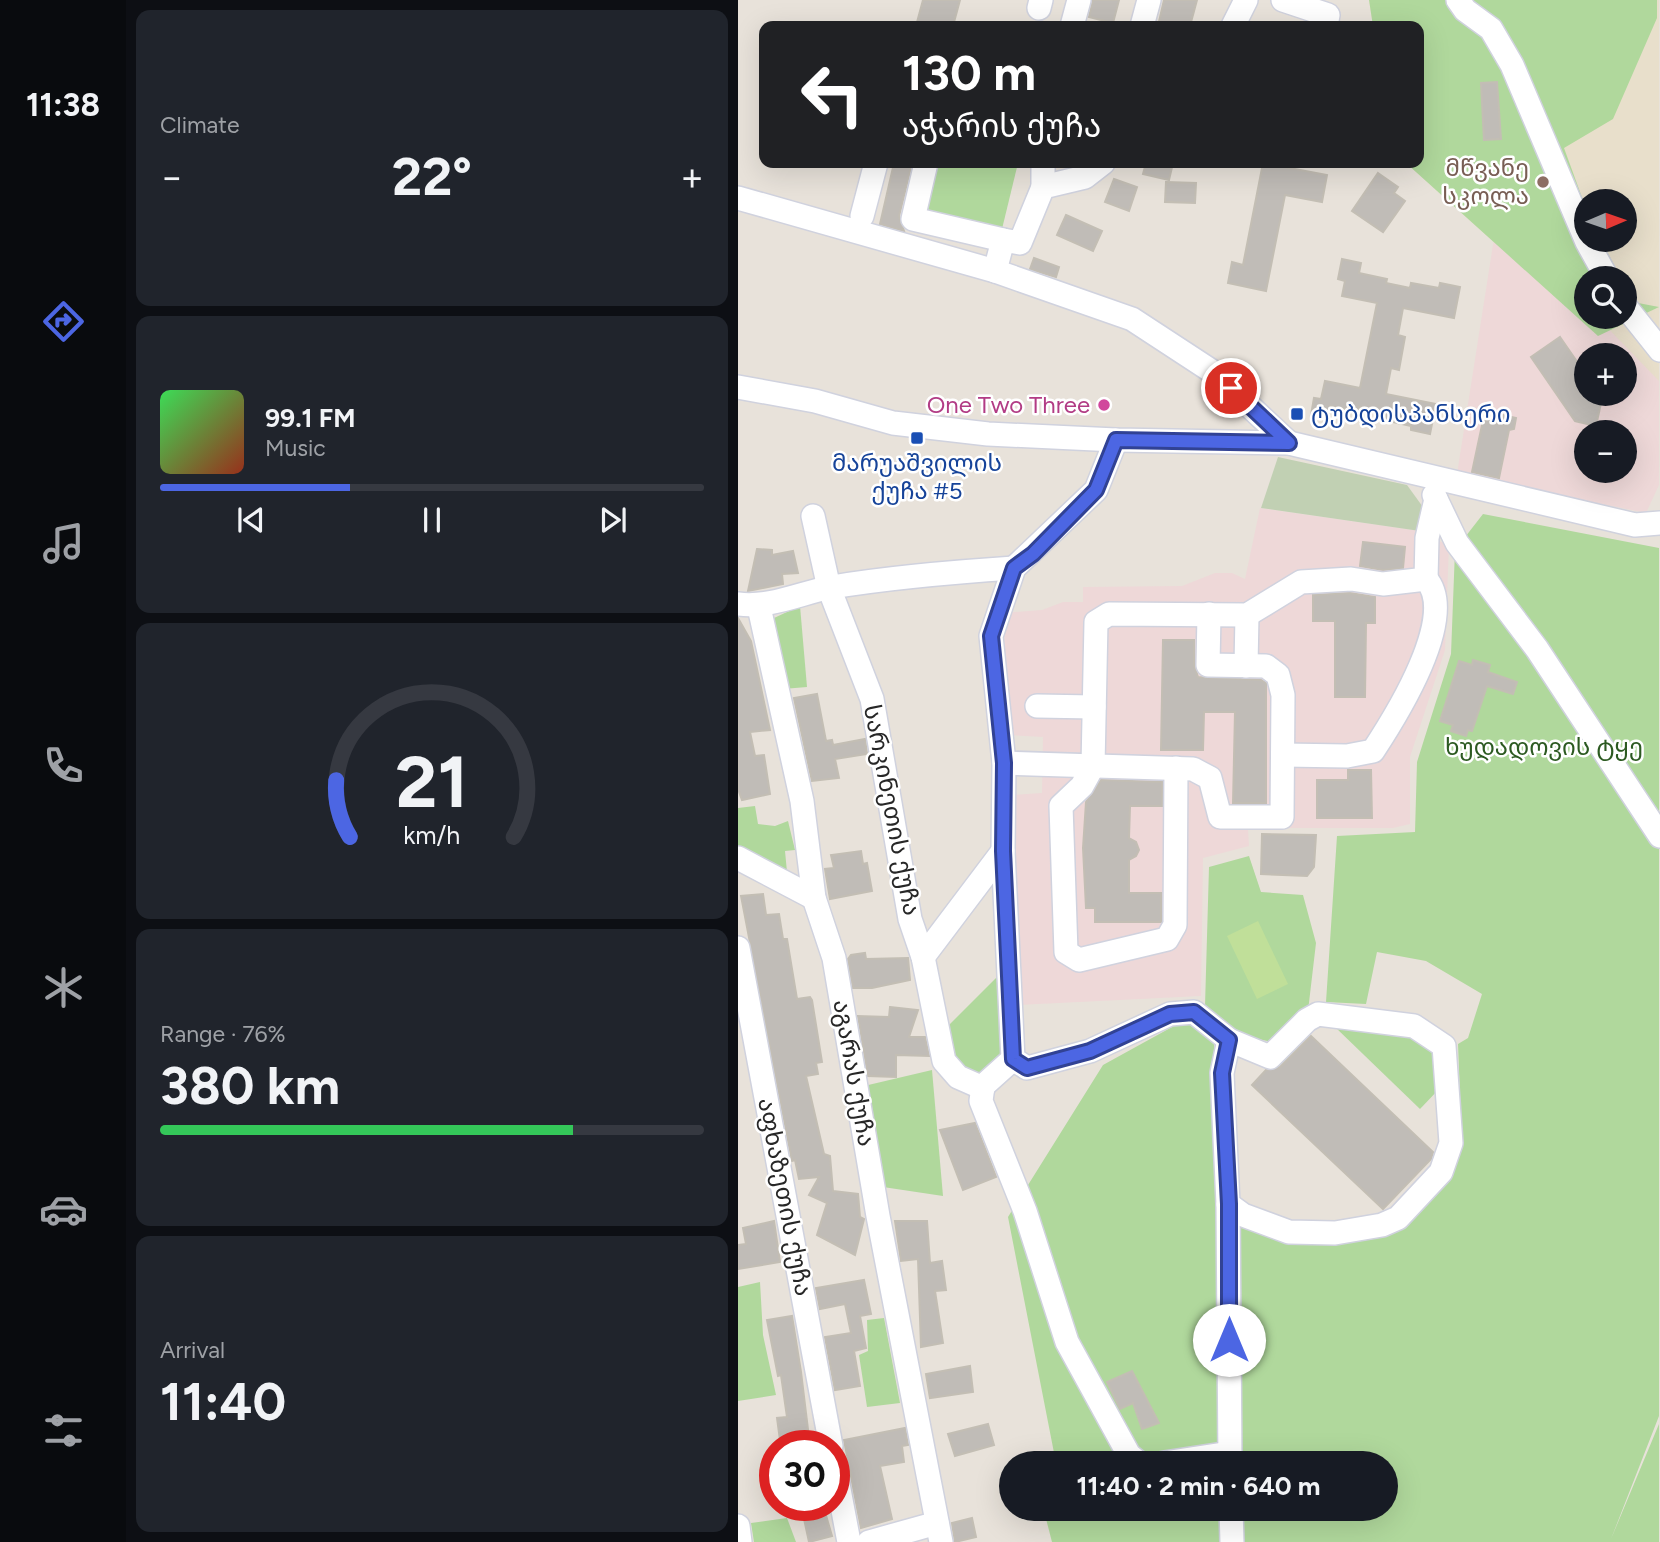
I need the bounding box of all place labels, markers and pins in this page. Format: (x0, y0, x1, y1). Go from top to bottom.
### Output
place label: მწვანე სკოლა (1442, 153, 1529, 210)
marker: მწვანე სკოლა (1535, 174, 1551, 190)
pin (1201, 358, 1261, 418)
place label: One Two Three (927, 390, 1090, 419)
marker: One Two Three (1096, 397, 1112, 413)
place label: ტუბდისპანსერი (1311, 399, 1511, 428)
marker: ტუბდისპანსერი (1289, 406, 1305, 422)
marker: მარუაშვილის ქუჩა #5 (909, 430, 925, 446)
place label: მარუაშვილის ქუჩა #5 (832, 448, 1002, 505)

